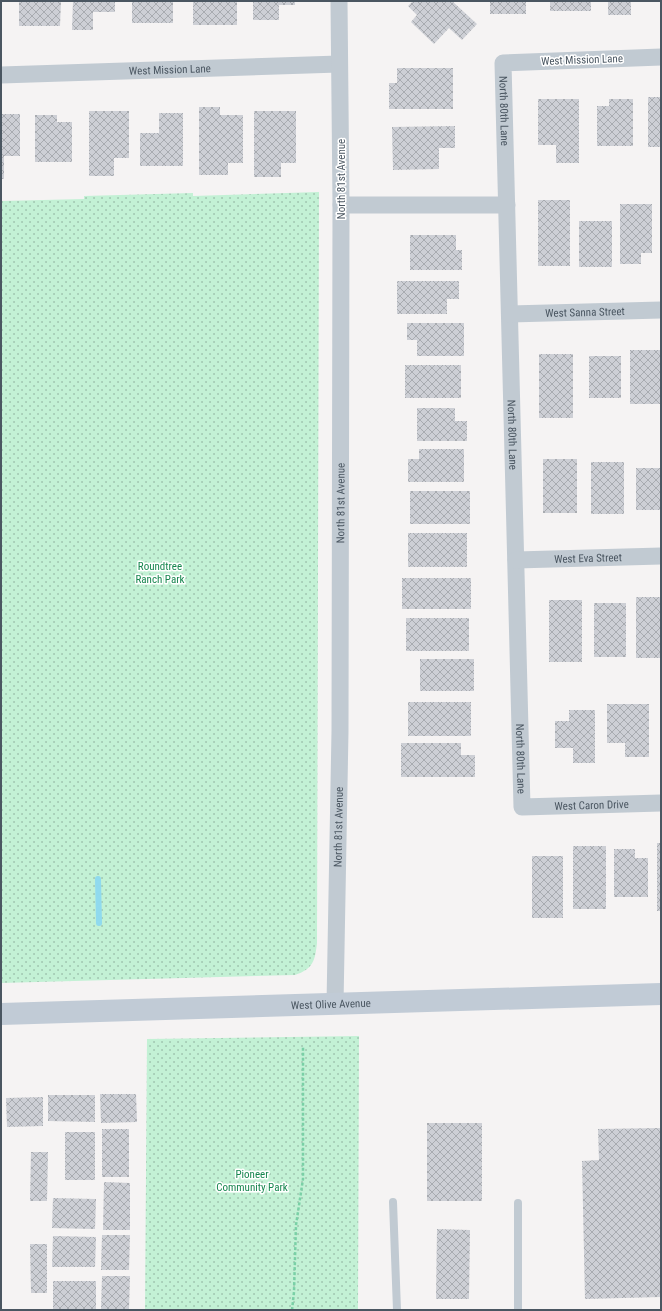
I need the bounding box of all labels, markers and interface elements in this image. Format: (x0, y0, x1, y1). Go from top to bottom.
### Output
street label: West Mission Lane (541, 52, 623, 68)
street label: West Mission Lane (129, 62, 211, 77)
street label: North 80th Lane (497, 76, 512, 146)
street label: North 81st Avenue (335, 139, 348, 219)
street label: West Sanna Street (545, 304, 625, 320)
street label: North 80th Lane (505, 400, 520, 470)
street label: North 81st Avenue (334, 463, 347, 543)
street label: West Eva Street (554, 551, 622, 565)
park label: Roundtree Ranch Park (136, 560, 185, 586)
street label: North 80th Lane (513, 723, 528, 794)
street label: North 81st Avenue (331, 787, 345, 867)
street label: West Caron Drive (554, 797, 629, 813)
street label: West Olive Avenue (291, 996, 371, 1012)
park label: Pioneer Community Park (216, 1168, 288, 1194)

